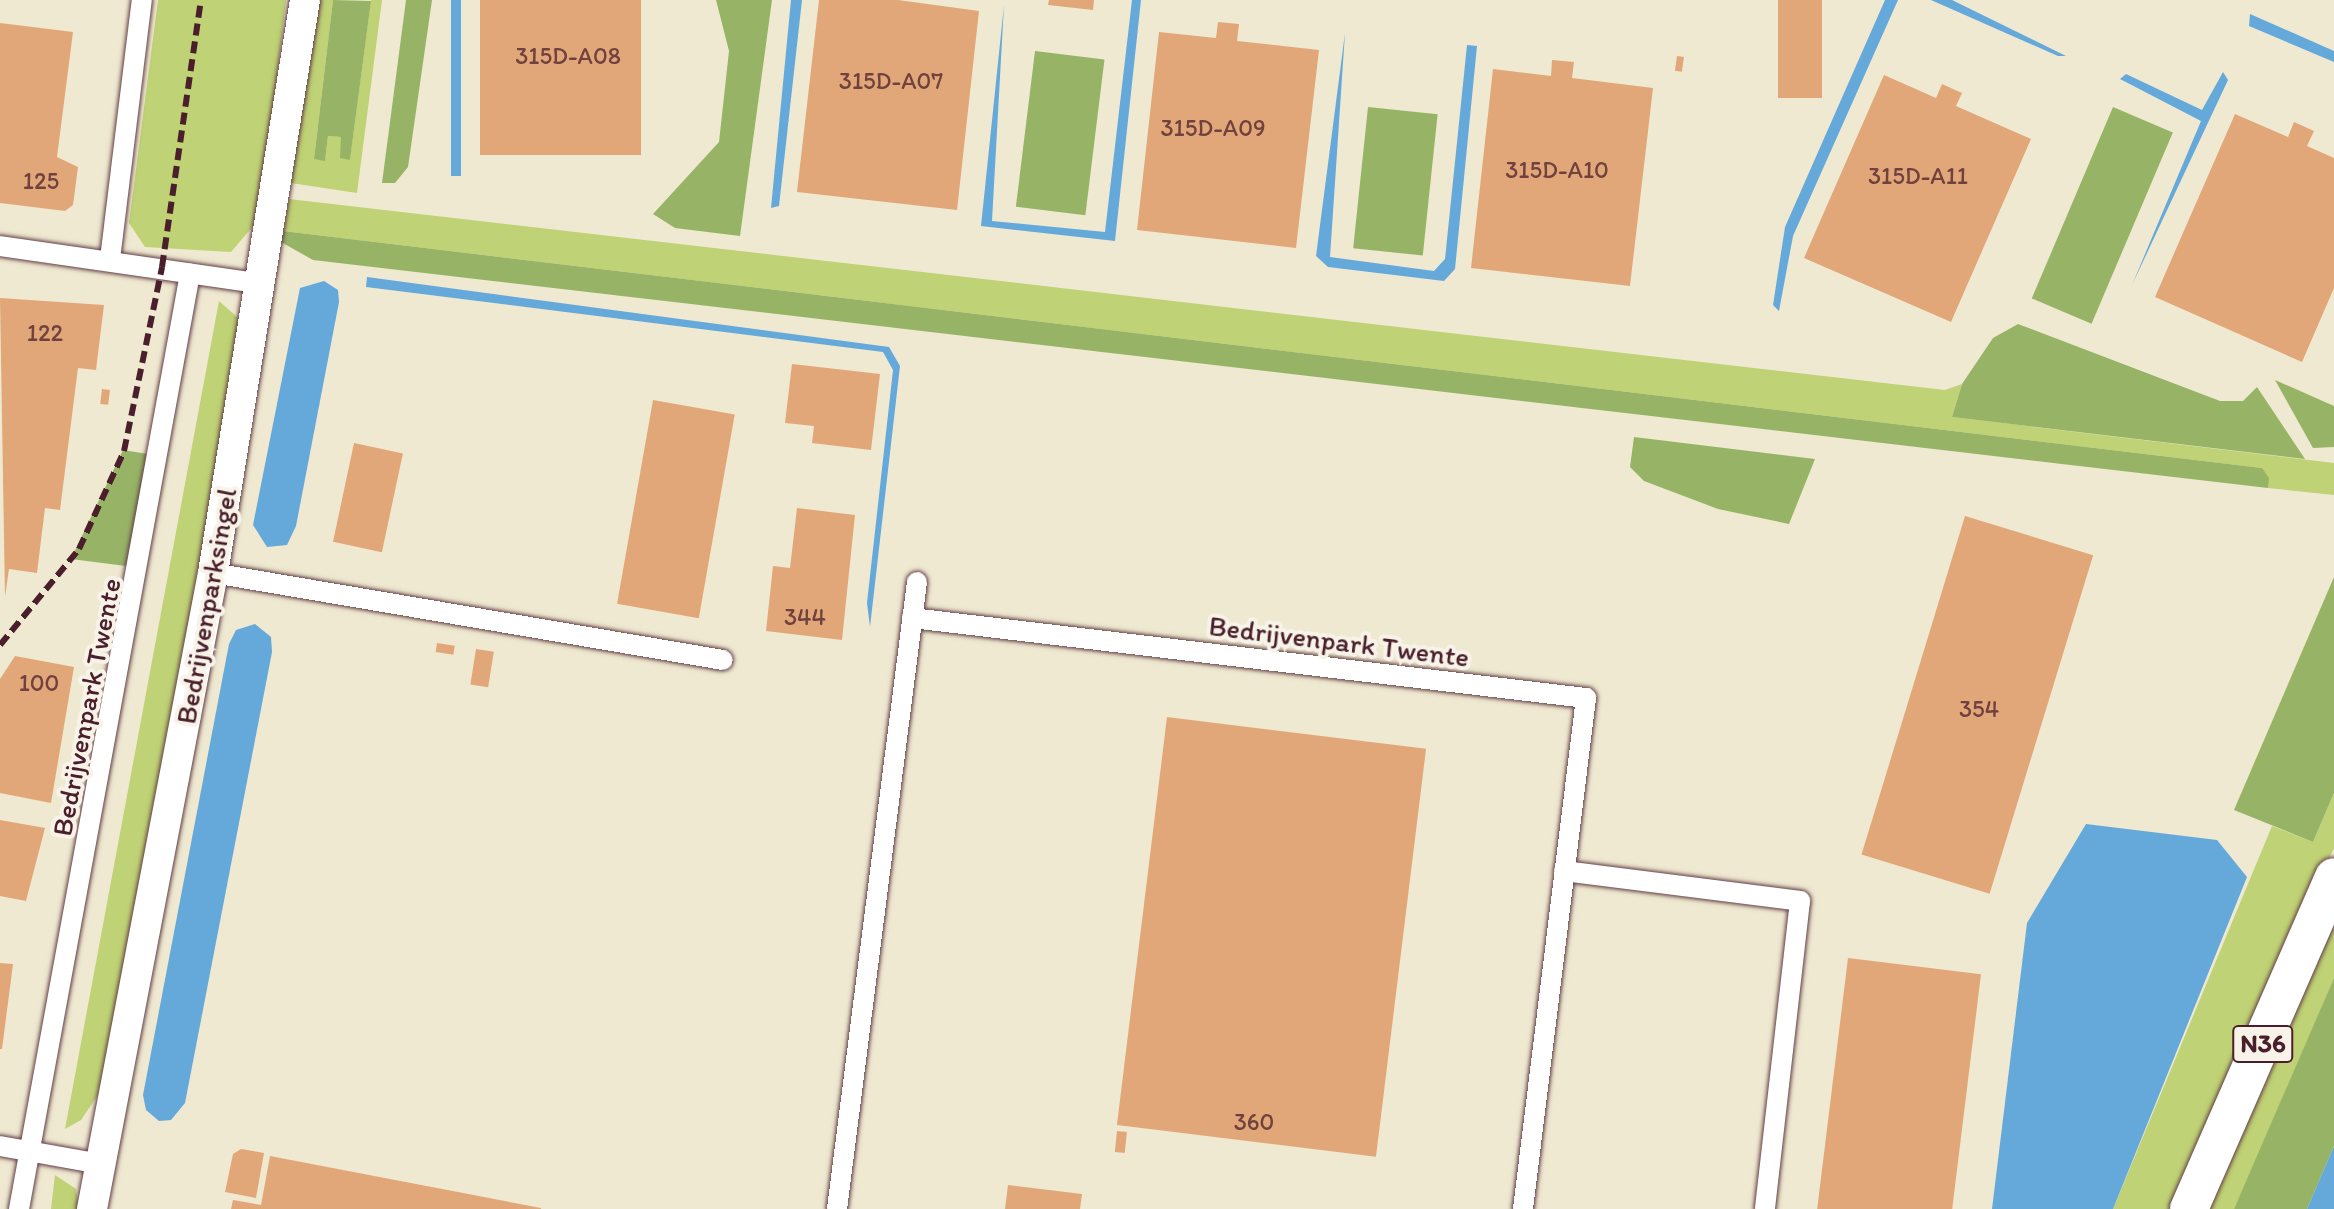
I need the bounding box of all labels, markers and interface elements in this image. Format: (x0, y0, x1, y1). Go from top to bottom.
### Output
house number: 315D-A08 (515, 42, 621, 70)
house number: 315D-A07 (839, 67, 943, 95)
house number: 315D-A09 (1160, 114, 1266, 142)
house number: 315D-A10 (1505, 156, 1609, 184)
house number: 315D-A11 (1868, 162, 1968, 190)
house number: 125 (23, 167, 59, 195)
house number: 122 (27, 319, 63, 347)
street label: Bedrijvenparksingel (169, 485, 243, 727)
street label: Bedrijvenpark Twente (45, 577, 127, 837)
house number: 344 (784, 603, 826, 631)
street label: Bedrijvenpark Twente (1209, 609, 1469, 673)
house number: 100 (19, 669, 59, 697)
house number: 354 (1959, 695, 1999, 723)
road number: N36 (2231, 1022, 2295, 1066)
house number: 360 (1234, 1108, 1274, 1136)

